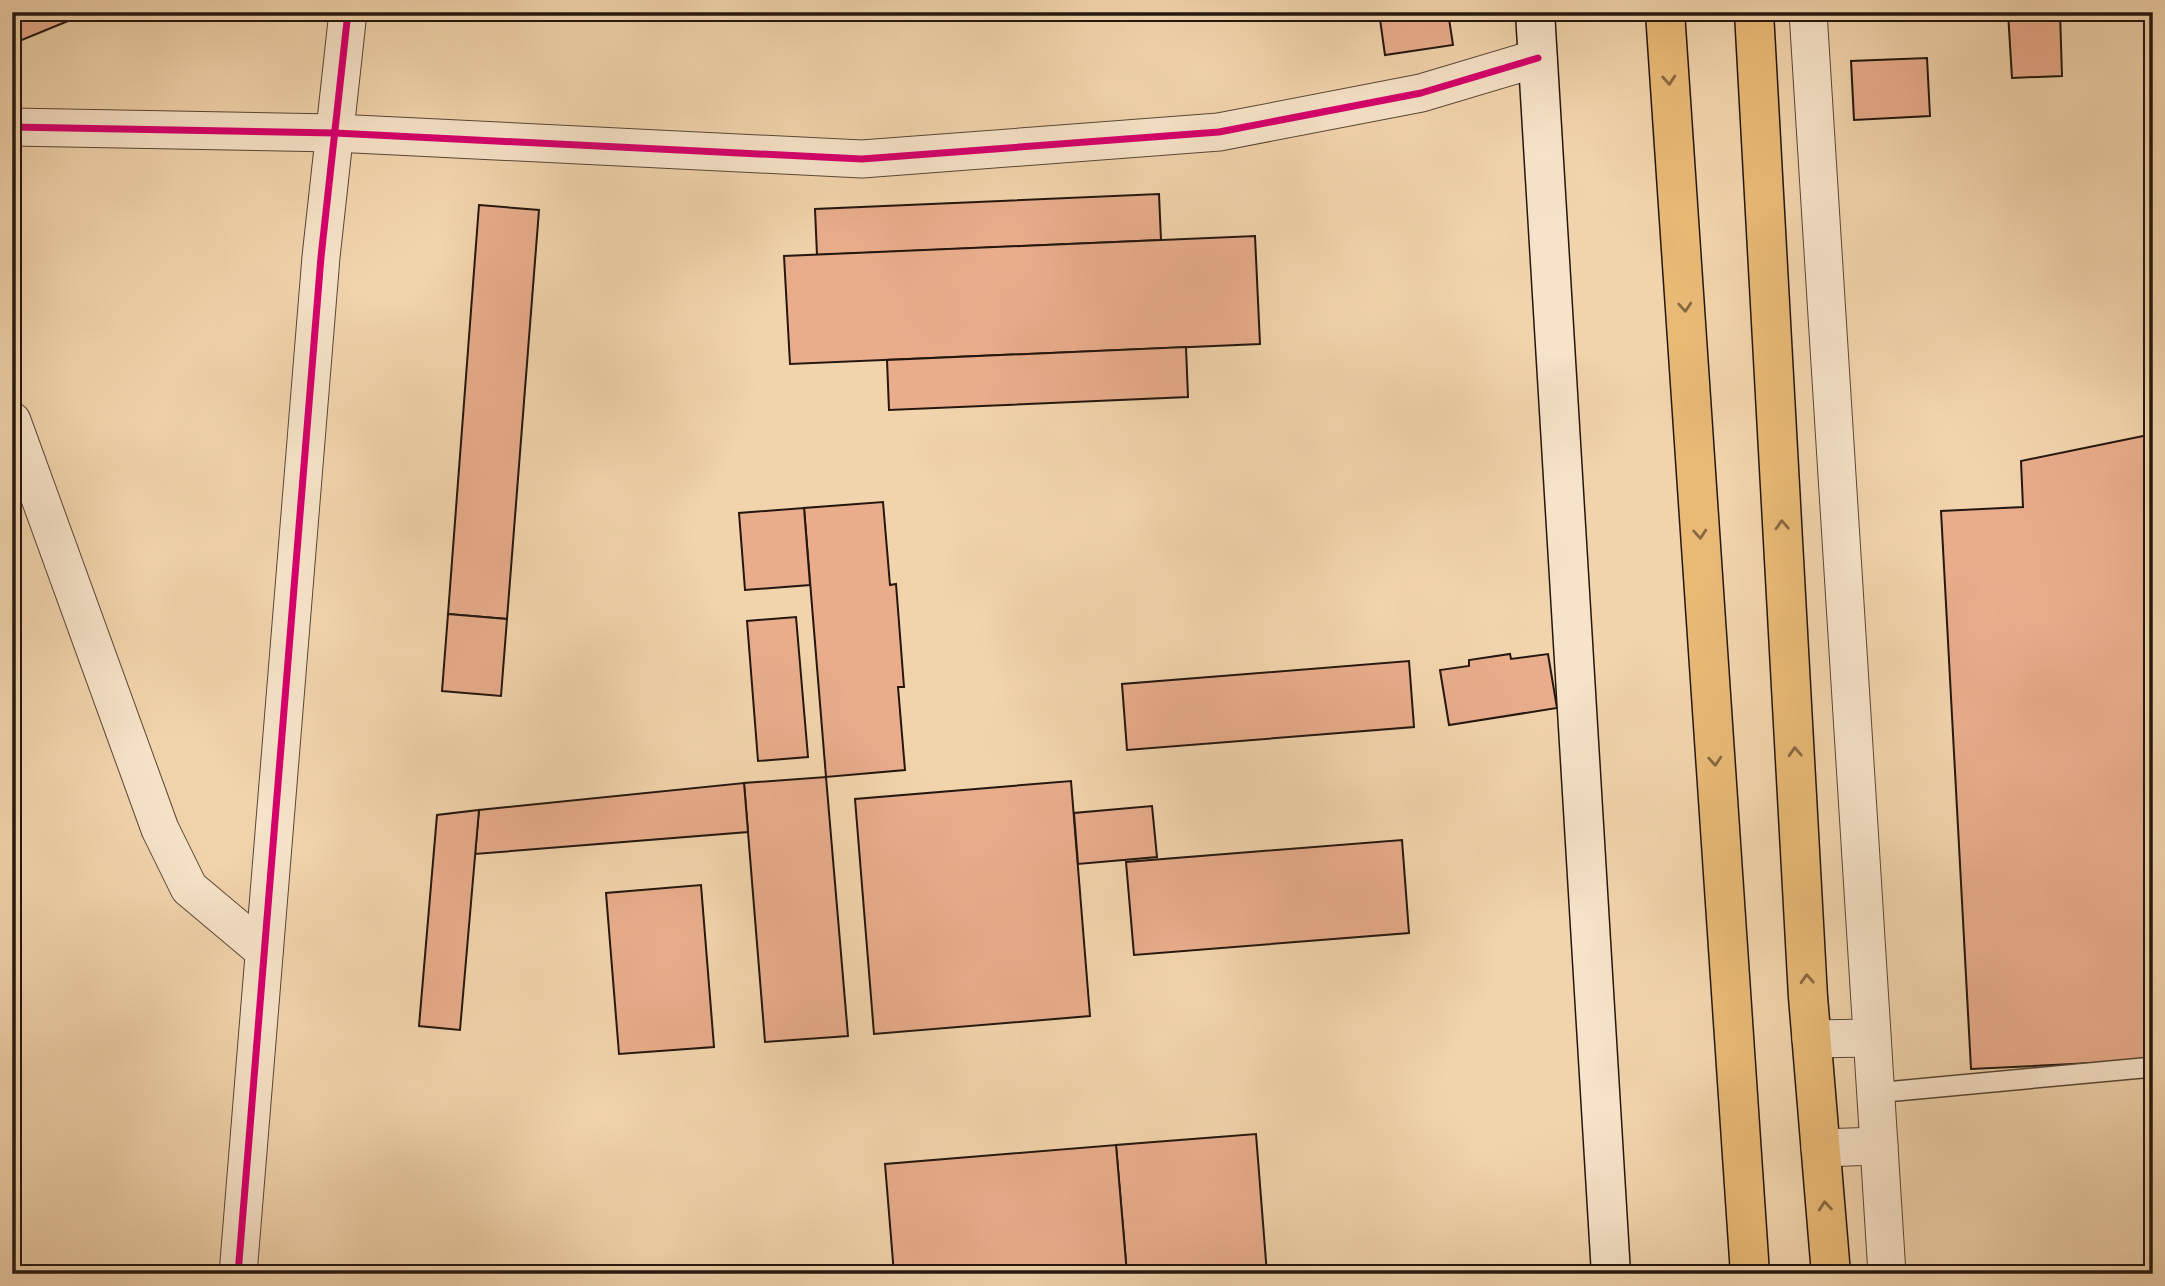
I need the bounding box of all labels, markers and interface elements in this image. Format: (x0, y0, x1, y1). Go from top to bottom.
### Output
one-way arrow (1662, 75, 1677, 86)
one-way arrow (1677, 302, 1692, 313)
one-way arrow (1775, 519, 1790, 530)
one-way arrow (1692, 529, 1707, 540)
one-way arrow (1787, 746, 1802, 757)
one-way arrow (1707, 756, 1722, 767)
one-way arrow (1800, 973, 1815, 984)
one-way arrow (1818, 1200, 1833, 1211)

